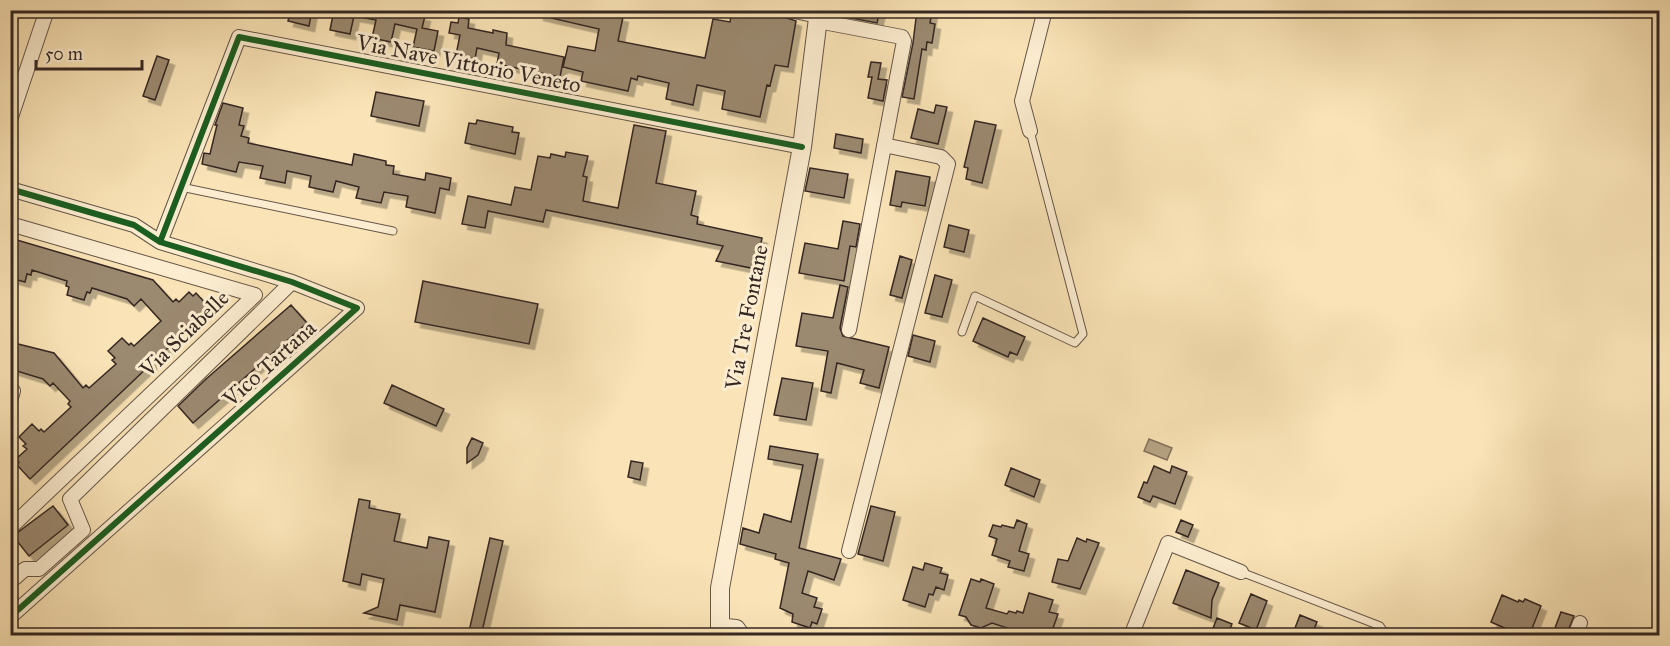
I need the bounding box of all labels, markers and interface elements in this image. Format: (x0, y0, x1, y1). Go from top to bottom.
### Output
street label: Via Nave Vittorio Veneto (353, 28, 583, 98)
scale bar (36, 33, 142, 71)
text: 50 m (45, 43, 83, 65)
street label: Via Tre Fontane (719, 242, 774, 393)
street label: Via Sciabelle (133, 284, 235, 383)
street label: Vico Tartana (216, 314, 322, 413)

